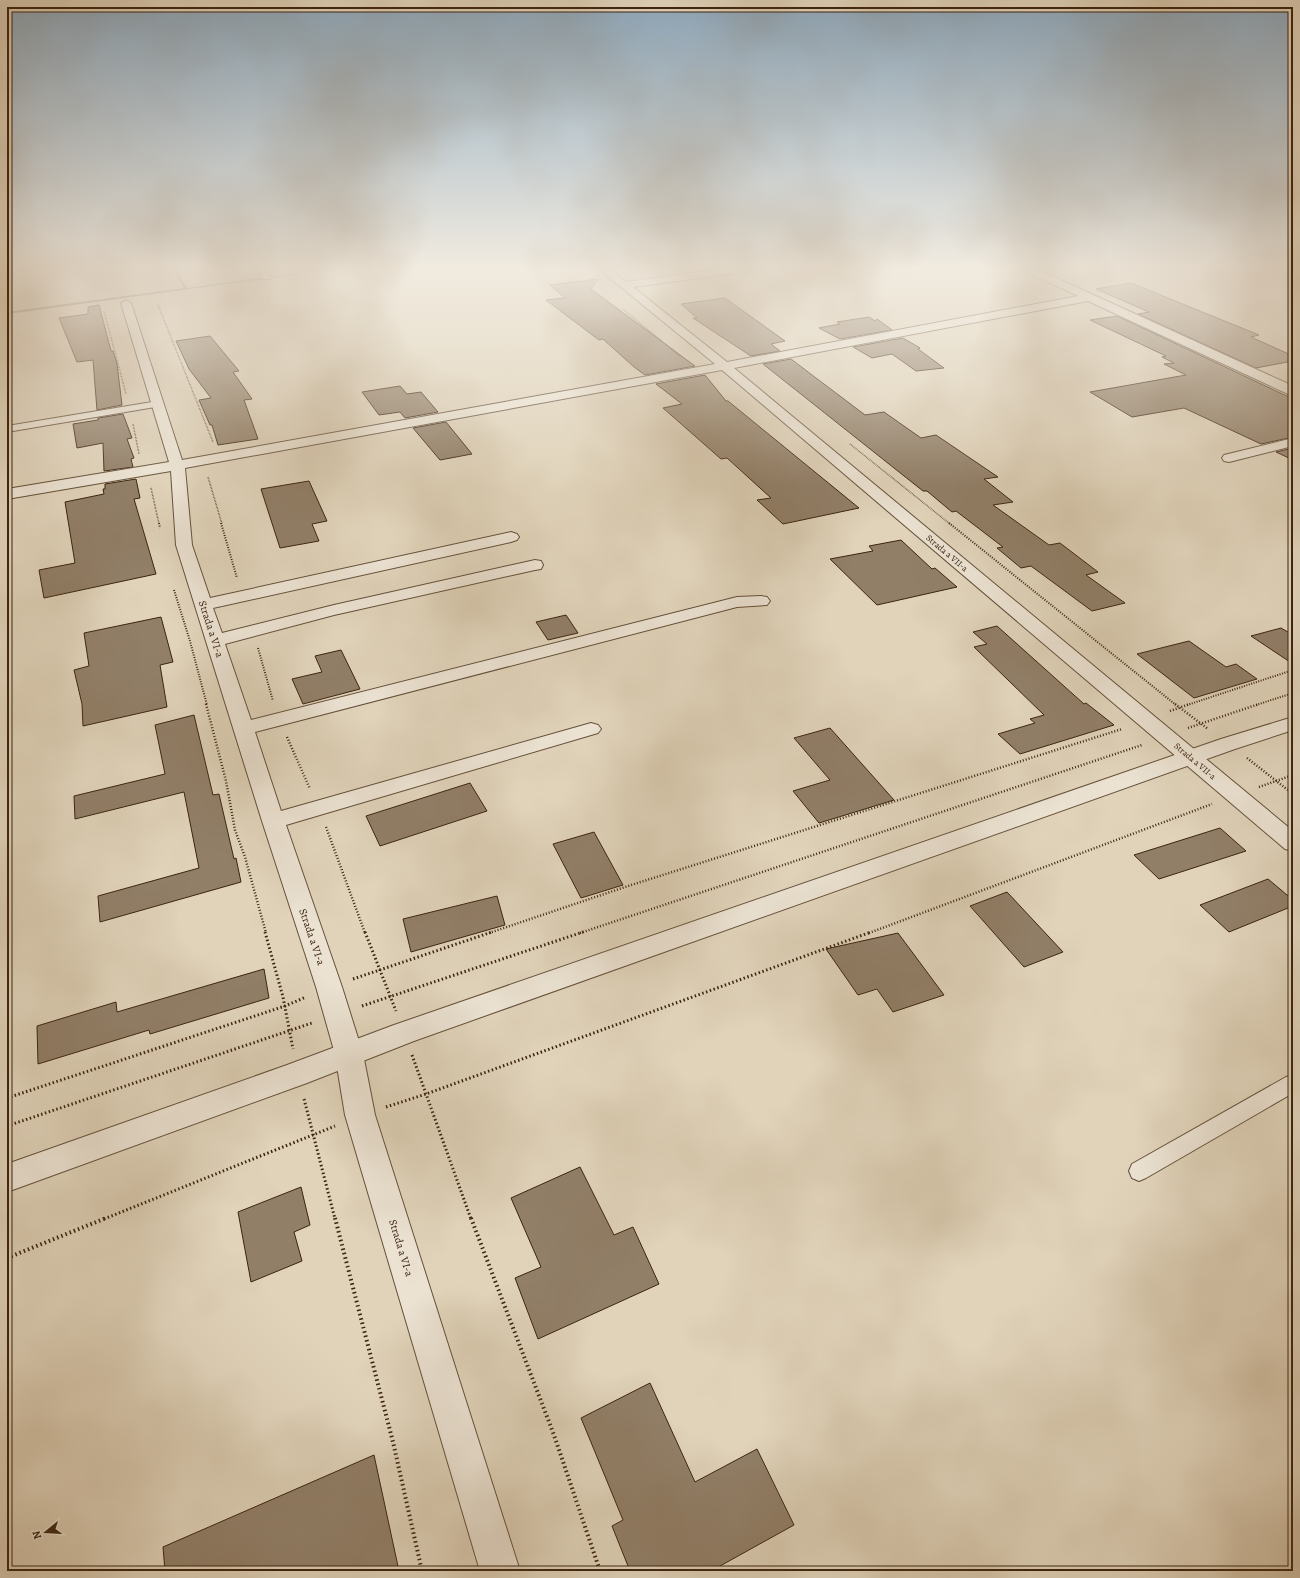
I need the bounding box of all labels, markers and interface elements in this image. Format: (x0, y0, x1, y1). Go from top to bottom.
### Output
street label: Strada a VII-a (923, 532, 971, 575)
street label: Strada a VI-a (195, 599, 227, 660)
street label: Strada a VII-a (1171, 740, 1219, 783)
street label: Strada a VI-a (295, 907, 329, 968)
street label: Strada a VI-a (385, 1218, 417, 1279)
north arrow (26, 1512, 66, 1552)
text: N (29, 1529, 45, 1541)

